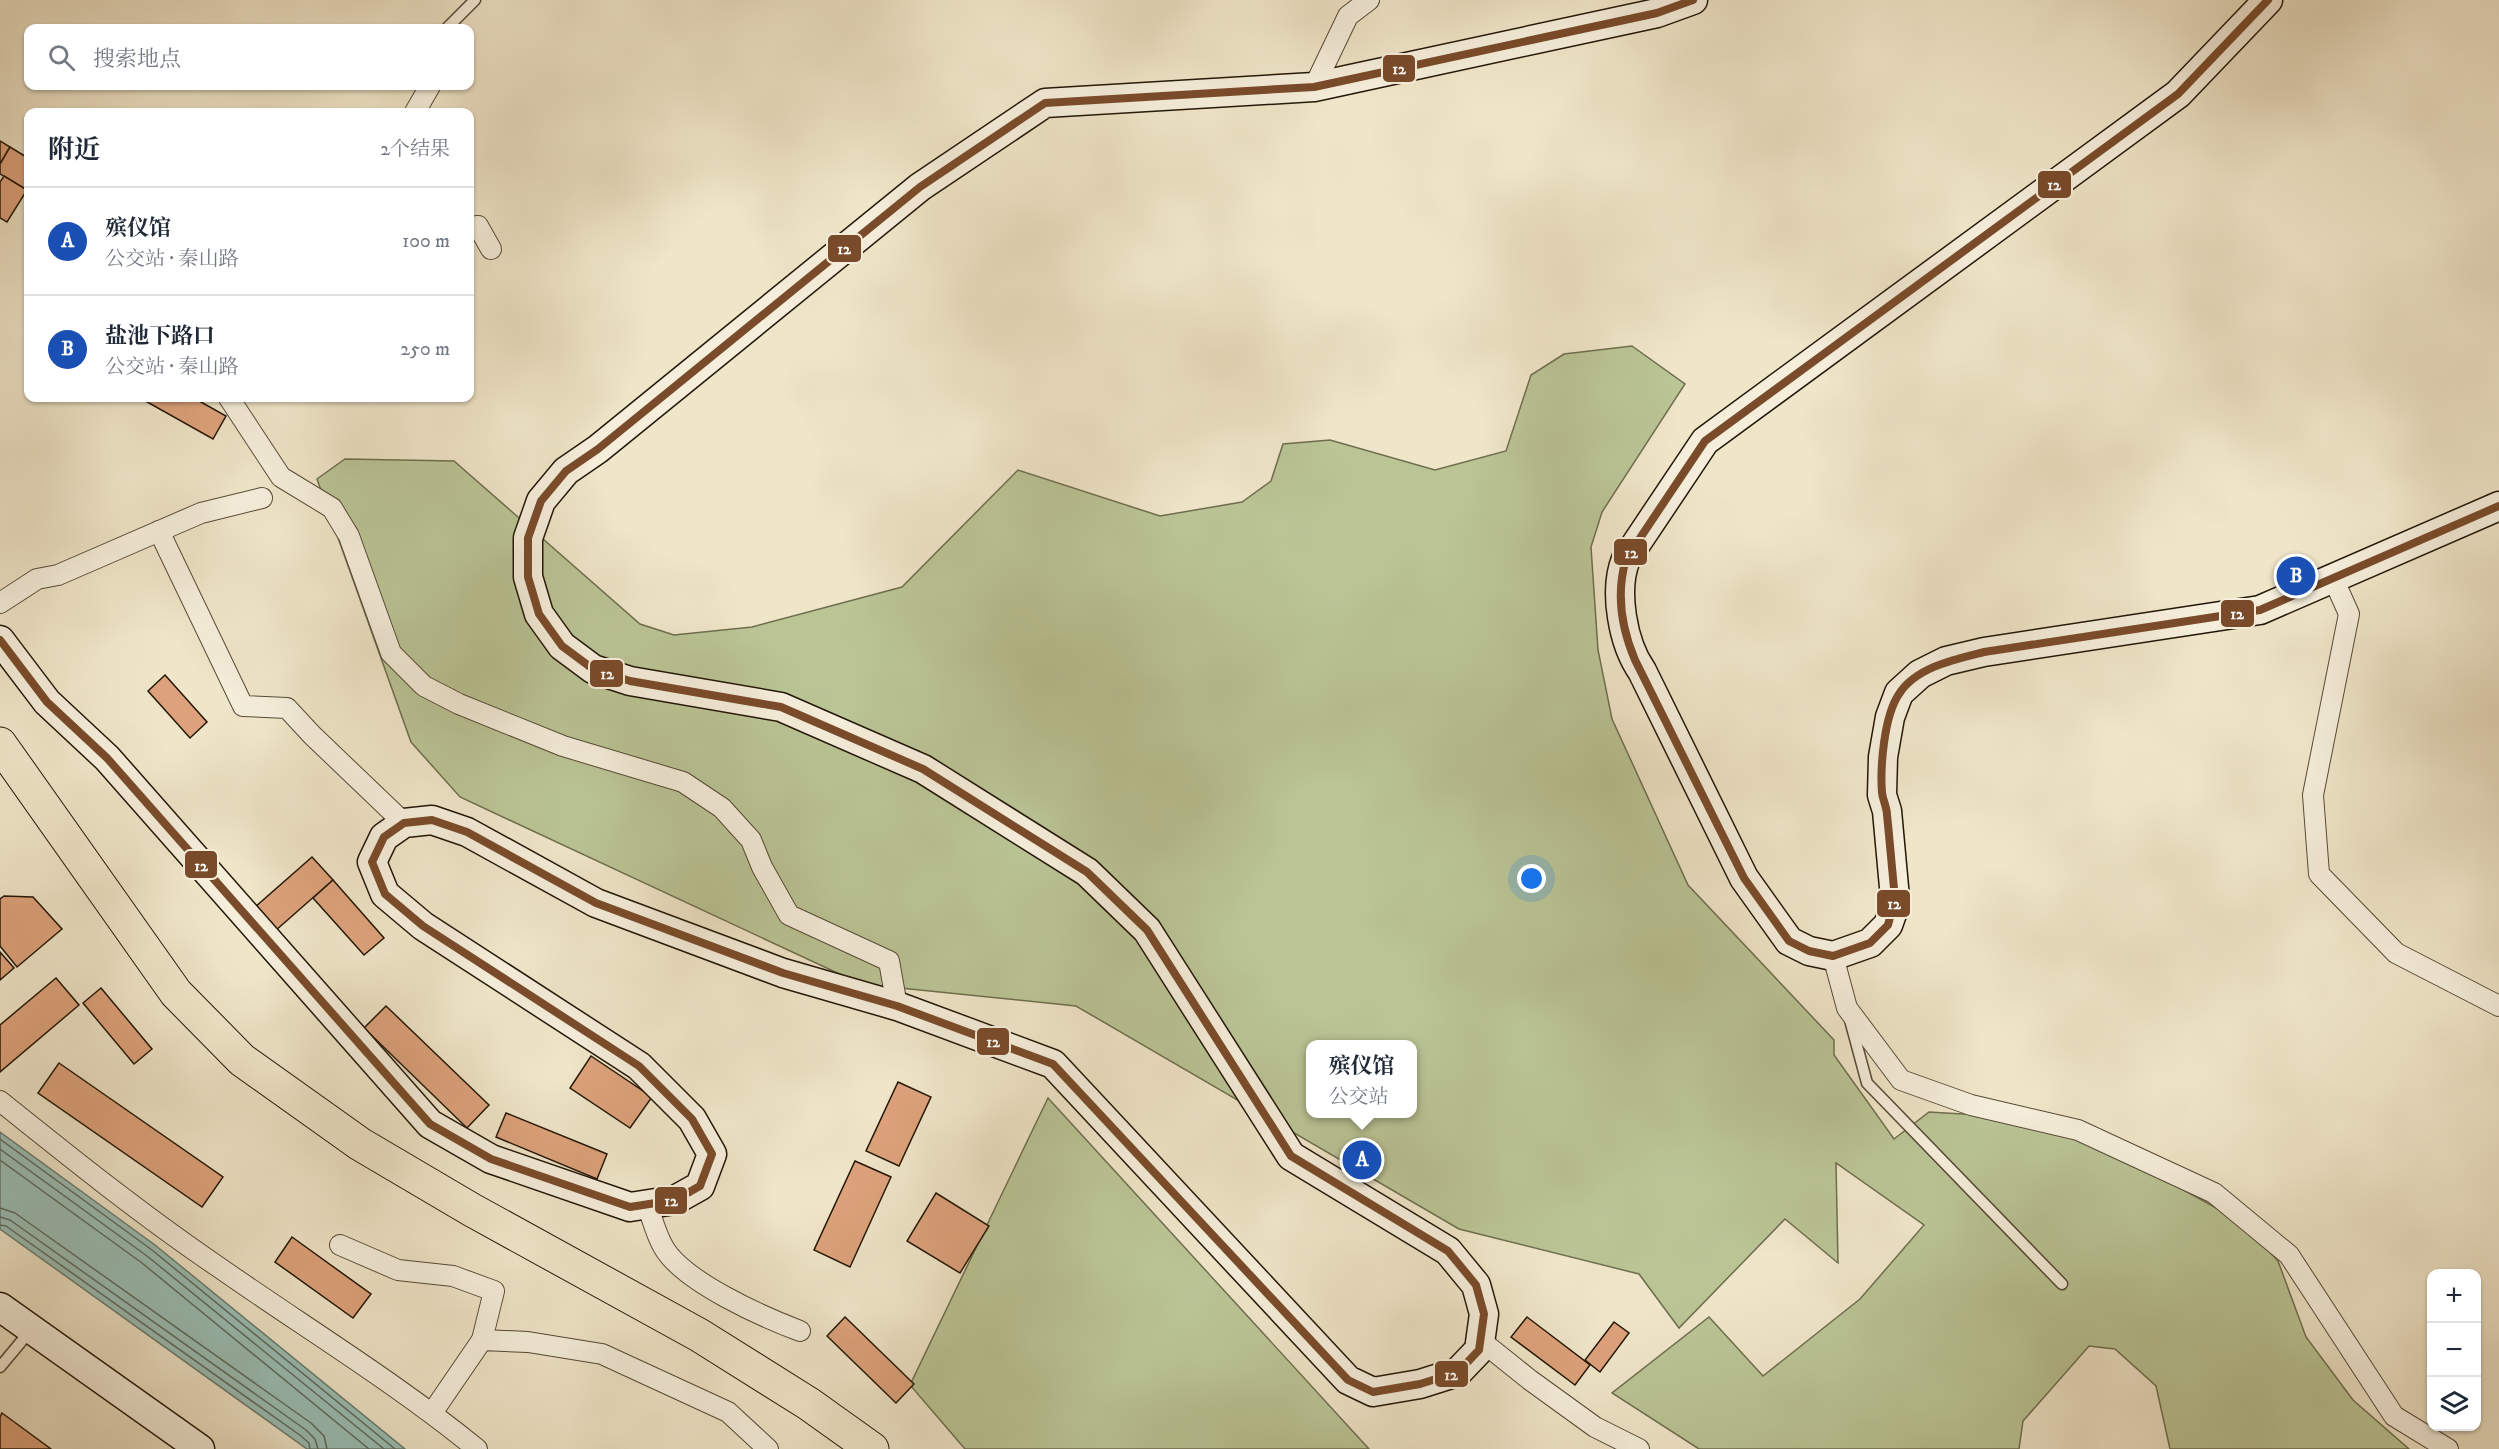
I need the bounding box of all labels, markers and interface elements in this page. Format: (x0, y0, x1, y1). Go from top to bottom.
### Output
search box (24, 24, 474, 90)
icon: search (45, 41, 78, 74)
text: 搜索地点 (93, 46, 181, 73)
line badge: 12 (1382, 54, 1416, 83)
text: 12 (1392, 59, 1407, 79)
text: 附近 (48, 134, 100, 167)
text: 2个结果 (380, 137, 450, 162)
line badge: 12 (2037, 170, 2072, 199)
text: 12 (2047, 175, 2062, 195)
text: 殡仪馆 (105, 215, 171, 242)
text: A (61, 229, 74, 254)
text: 100 m (402, 229, 450, 254)
line badge: 12 (827, 234, 862, 263)
text: 12 (837, 239, 852, 259)
text: 公交站 · 秦山路 (105, 247, 238, 272)
text: 盐池下路口 (105, 323, 215, 350)
text: B (61, 337, 74, 362)
text: 250 m (400, 337, 450, 362)
text: 公交站 · 秦山路 (105, 355, 238, 380)
line badge: 12 (1613, 538, 1648, 566)
text: 12 (1624, 543, 1639, 563)
pin: B (2276, 554, 2316, 598)
line badge: 12 (2220, 599, 2255, 628)
text: 12 (2230, 604, 2245, 624)
line badge: 12 (589, 659, 624, 688)
text: 12 (600, 664, 615, 684)
line badge: 12 (184, 850, 218, 879)
text: 12 (194, 856, 209, 876)
your location (1517, 864, 1546, 893)
line badge: 12 (1876, 889, 1911, 918)
text: 12 (1887, 894, 1902, 914)
line badge: 12 (976, 1027, 1010, 1056)
text: 12 (986, 1032, 1001, 1052)
popup (1306, 1040, 1417, 1118)
text: 殡仪馆 (1328, 1053, 1395, 1080)
text: 公交站 (1328, 1085, 1388, 1110)
pin: A (1342, 1138, 1382, 1182)
line badge: 12 (654, 1186, 688, 1215)
text: 12 (664, 1191, 679, 1211)
map controls (2427, 1269, 2481, 1431)
button: + (2427, 1269, 2481, 1323)
button: − (2427, 1323, 2481, 1377)
line badge: 12 (1434, 1360, 1469, 1388)
text: 12 (1444, 1365, 1459, 1385)
button: layers (2427, 1377, 2481, 1431)

